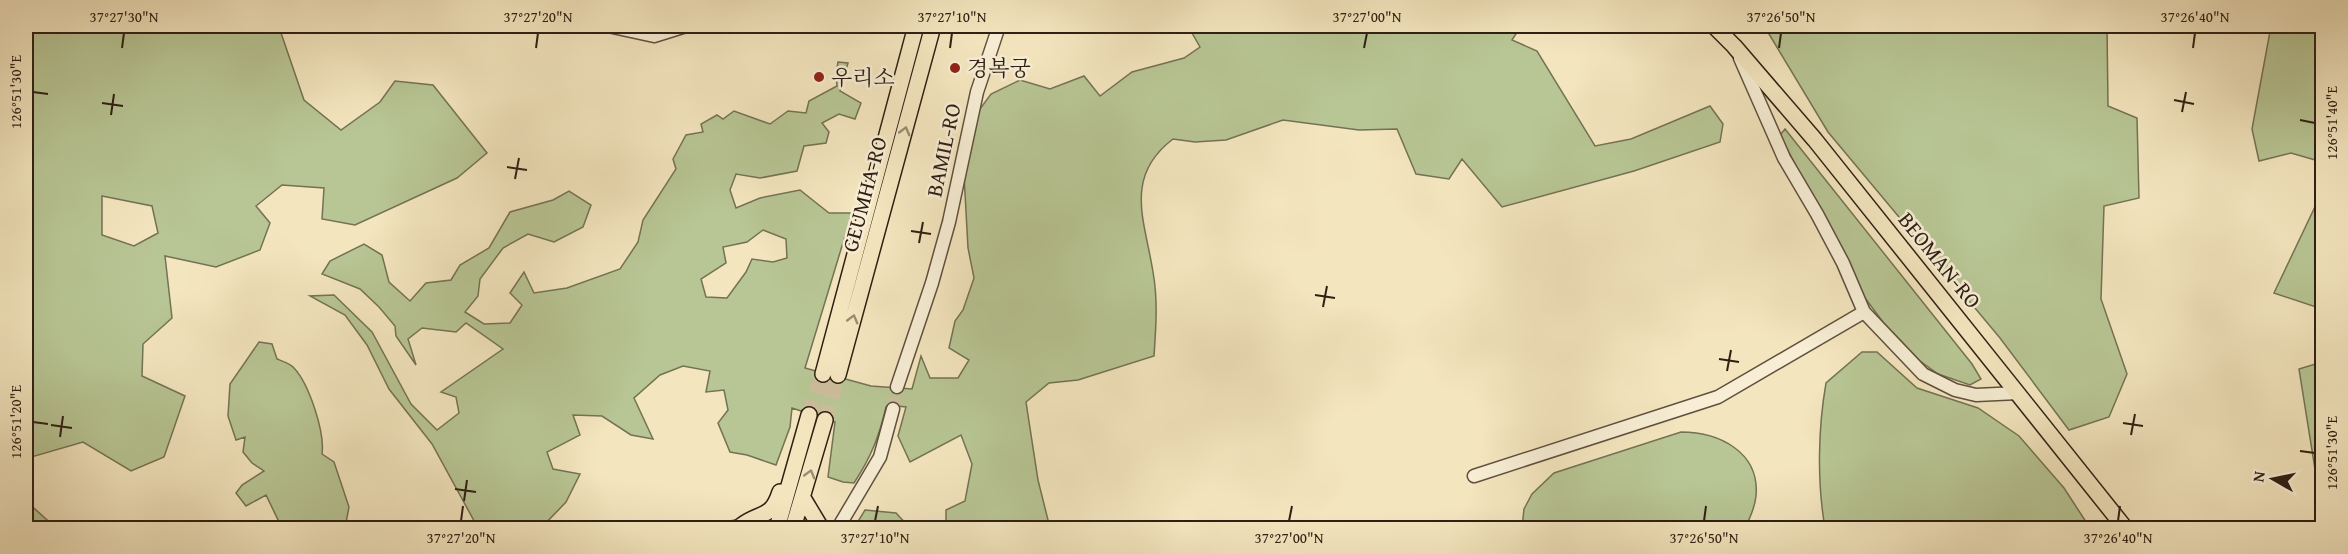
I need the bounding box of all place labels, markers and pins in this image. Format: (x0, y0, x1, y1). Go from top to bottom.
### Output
place label: 경복궁 (967, 52, 1031, 84)
place label: 우리소 (831, 61, 895, 93)
marker: 경복궁 (948, 61, 962, 75)
marker: 우리소 (812, 70, 826, 84)

